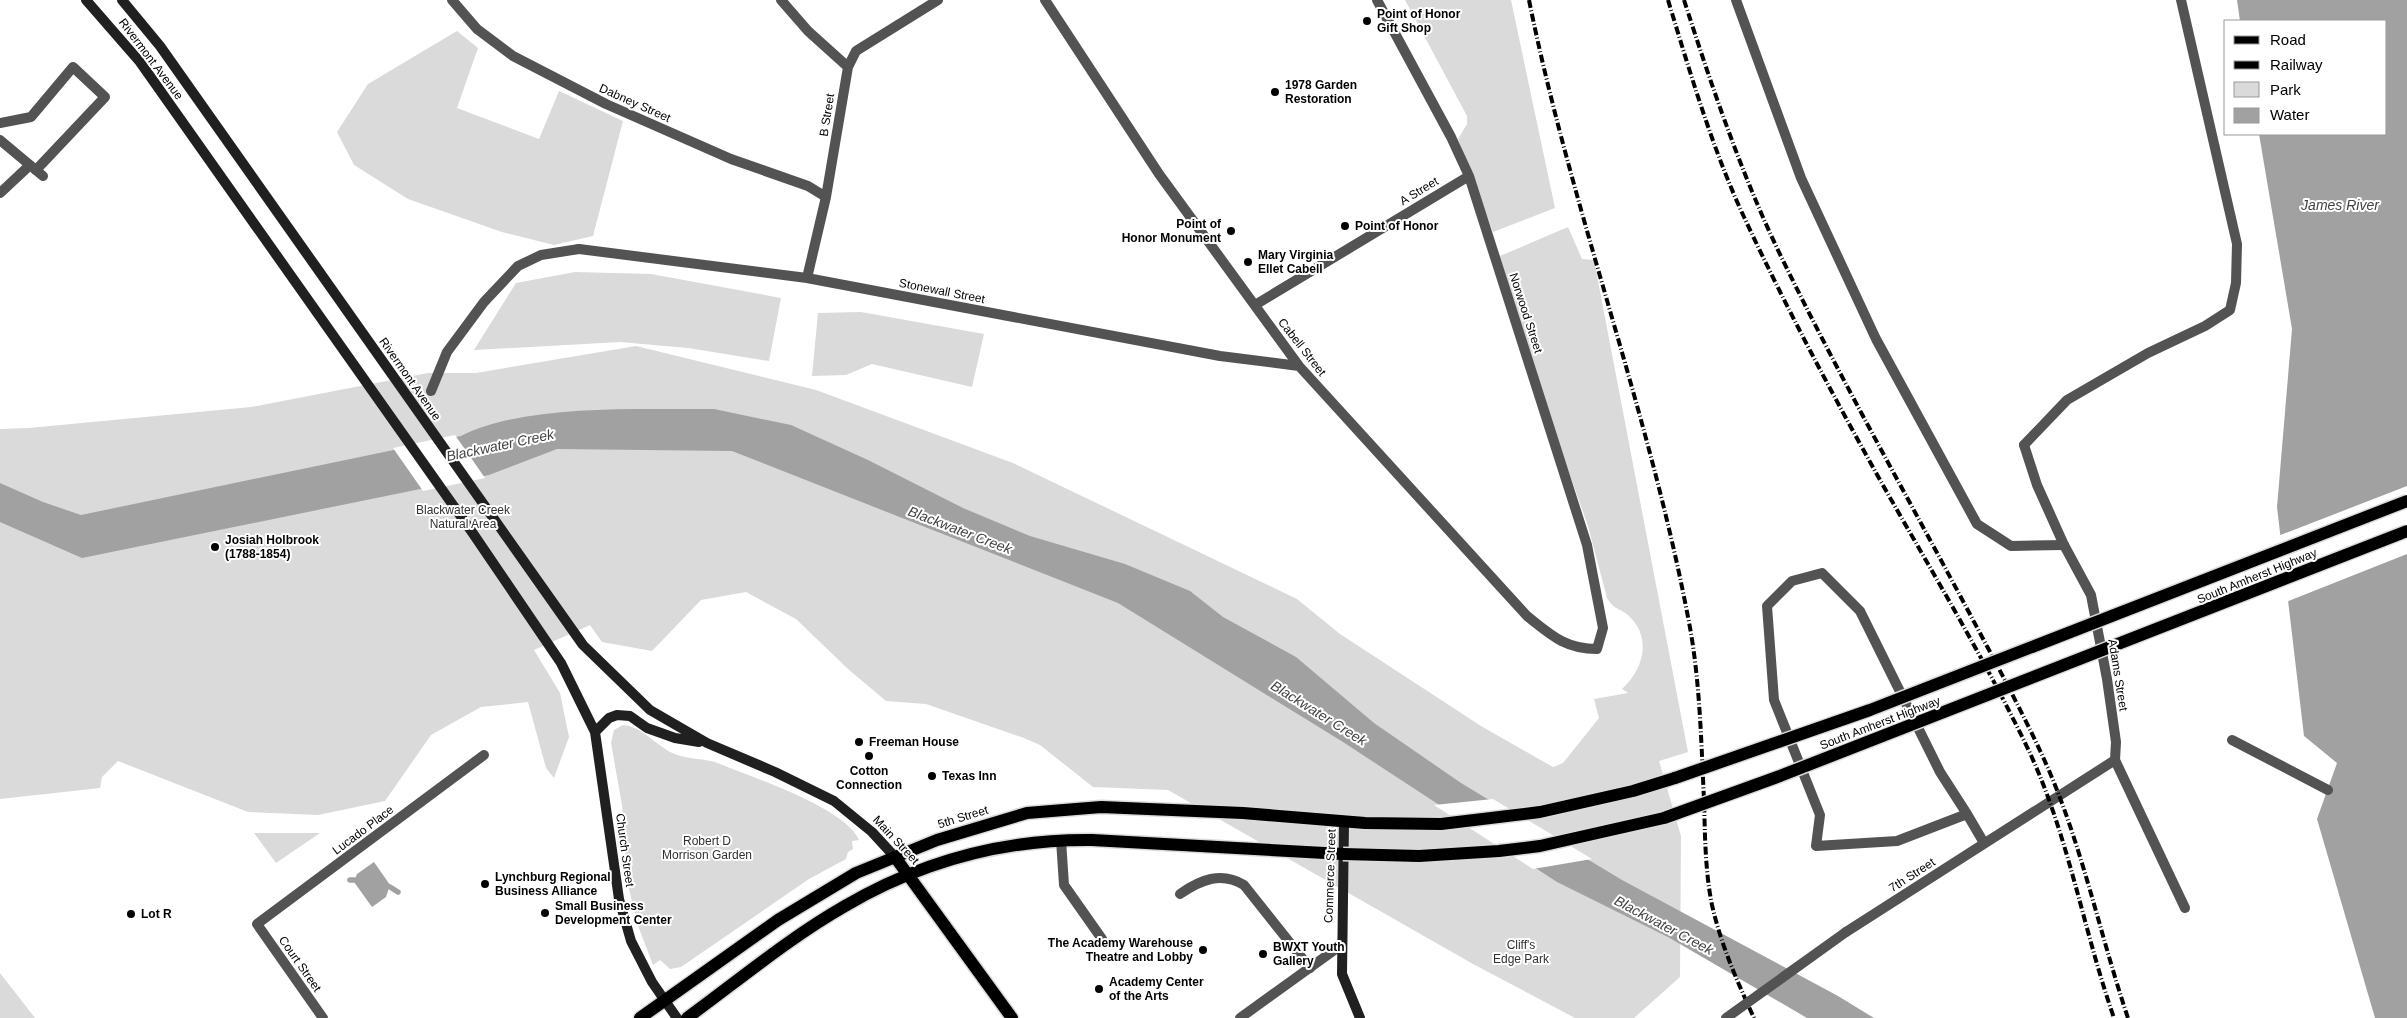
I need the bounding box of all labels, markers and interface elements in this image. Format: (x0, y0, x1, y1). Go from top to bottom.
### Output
place label: Point of Honor Gift Shop (1377, 7, 1461, 35)
marker: Point of Honor Gift Shop (1361, 15, 1373, 27)
street label: Rivermont Avenue (116, 16, 186, 103)
legend (2224, 20, 2387, 135)
text: Road (2270, 31, 2306, 48)
text: Railway (2270, 56, 2323, 73)
place label: 1978 Garden Restoration (1285, 78, 1357, 106)
street label: Dabney Street (597, 81, 673, 125)
text: Park (2270, 81, 2301, 98)
marker: 1978 Garden Restoration (1269, 86, 1281, 98)
street label: B Street (817, 92, 837, 138)
text: Water (2270, 106, 2309, 123)
street label: A Street (1397, 174, 1441, 208)
water label: James River (2300, 197, 2380, 213)
place label: Point of Honor Monument (1122, 217, 1222, 245)
place label: Point of Honor (1355, 219, 1439, 233)
marker: Point of Honor (1339, 220, 1351, 232)
marker: Point of Honor Monument (1225, 225, 1237, 237)
place label: Mary Virginia Ellet Cabell (1258, 248, 1333, 276)
marker: Mary Virginia Ellet Cabell (1242, 256, 1254, 268)
street label: Norwood Street (1506, 271, 1546, 355)
street label: Stonewall Street (898, 276, 987, 306)
street label: Cabell Street (1275, 315, 1329, 379)
street label: Rivermont Avenue (376, 335, 444, 423)
water label: Blackwater Creek (445, 426, 556, 464)
park label: Blackwater Creek Natural Area (416, 503, 511, 531)
water label: Blackwater Creek (906, 503, 1015, 557)
place label: Josiah Holbrook (1788-1854) (225, 533, 319, 561)
marker: Josiah Holbrook (1788-1854) (209, 541, 221, 553)
street label: South Amherst Highway (2195, 546, 2319, 606)
street label: Adams Street (2105, 638, 2131, 713)
water label: Blackwater Creek (1268, 677, 1371, 749)
street label: South Amherst Highway (1818, 694, 1942, 752)
place label: Freeman House (869, 735, 959, 749)
marker: Freeman House (853, 736, 865, 748)
marker: Cotton Connection (863, 750, 875, 762)
place label: Cotton Connection (836, 764, 902, 792)
place label: Texas Inn (942, 769, 996, 783)
marker: Texas Inn (926, 770, 938, 782)
street label: Lucado Place (330, 802, 397, 857)
street label: 5th Street (936, 803, 991, 831)
street label: Church Street (613, 812, 637, 888)
street label: Main Street (870, 813, 922, 868)
street label: Commerce Street (1321, 828, 1339, 923)
park label: Robert D Morrison Garden (662, 834, 752, 862)
street label: 7th Street (1886, 855, 1938, 895)
place label: Lynchburg Regional Business Alliance (495, 870, 611, 898)
marker: Lynchburg Regional Business Alliance (479, 878, 491, 890)
water label: Blackwater Creek (1612, 892, 1717, 958)
place label: Small Business Development Center (555, 899, 672, 927)
place label: Lot R (141, 907, 172, 921)
marker: Small Business Development Center (539, 907, 551, 919)
marker: Lot R (125, 908, 137, 920)
street label: Court Street (276, 933, 325, 995)
place label: The Academy Warehouse Theatre and Lobby (1048, 936, 1193, 964)
park label: Cliff's Edge Park (1493, 938, 1550, 966)
place label: BWXT Youth Gallery (1273, 940, 1345, 968)
marker: The Academy Warehouse Theatre and Lobby (1197, 944, 1209, 956)
marker: BWXT Youth Gallery (1257, 948, 1269, 960)
place label: Academy Center of the Arts (1109, 975, 1204, 1003)
marker: Academy Center of the Arts (1093, 983, 1105, 995)

